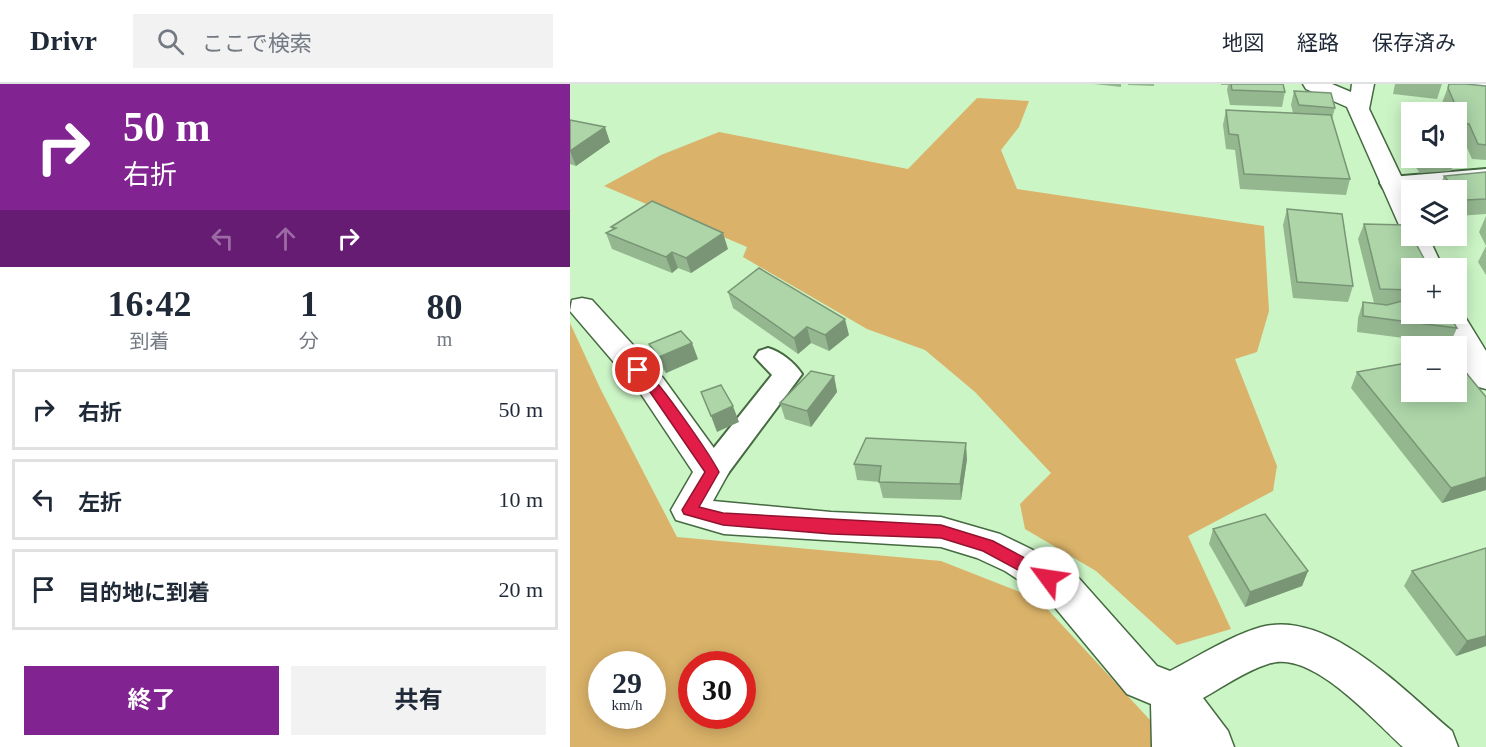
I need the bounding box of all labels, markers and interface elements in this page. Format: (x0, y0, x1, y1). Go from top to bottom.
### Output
search box (133, 14, 553, 68)
text: Drivr (30, 25, 97, 56)
icon: search (154, 25, 187, 58)
text: ここで検索 (202, 31, 312, 56)
text: 地図 (1222, 31, 1264, 55)
text: 経路 (1297, 31, 1339, 55)
text: 保存済み (1372, 31, 1456, 55)
map controls (1401, 102, 1467, 402)
button: sound (1401, 102, 1467, 168)
text: 50 m (123, 104, 211, 150)
icon: right (24, 108, 102, 186)
text: 右折 (123, 160, 177, 190)
button: layers (1401, 180, 1467, 246)
icon: left (206, 222, 239, 255)
icon: ahead (269, 222, 302, 255)
icon: right (332, 222, 365, 255)
button: + (1401, 258, 1467, 324)
text: 16:42 (108, 284, 192, 324)
text: 1 (300, 284, 318, 324)
text: 80 (427, 287, 463, 327)
text: m (437, 328, 452, 350)
text: 到着 (130, 330, 170, 352)
text: 分 (299, 330, 319, 352)
button: − (1401, 336, 1467, 402)
pin (612, 344, 663, 395)
icon: arrive (621, 353, 654, 386)
icon: right (27, 393, 60, 426)
text: 50 m (498, 397, 543, 422)
text: 右折 (78, 400, 122, 425)
icon: left (27, 483, 60, 516)
text: 10 m (498, 487, 543, 512)
text: 左折 (78, 490, 122, 515)
position arrow (1016, 546, 1080, 610)
icon: arrive (27, 573, 60, 606)
text: 20 m (498, 577, 543, 602)
text: 目的地に到着 (78, 580, 210, 605)
speed limit sign: 30 (678, 651, 756, 729)
button: 終了 (24, 666, 279, 735)
button: 共有 (291, 666, 546, 735)
text: 29 (612, 666, 642, 699)
text: km/h (612, 697, 642, 713)

